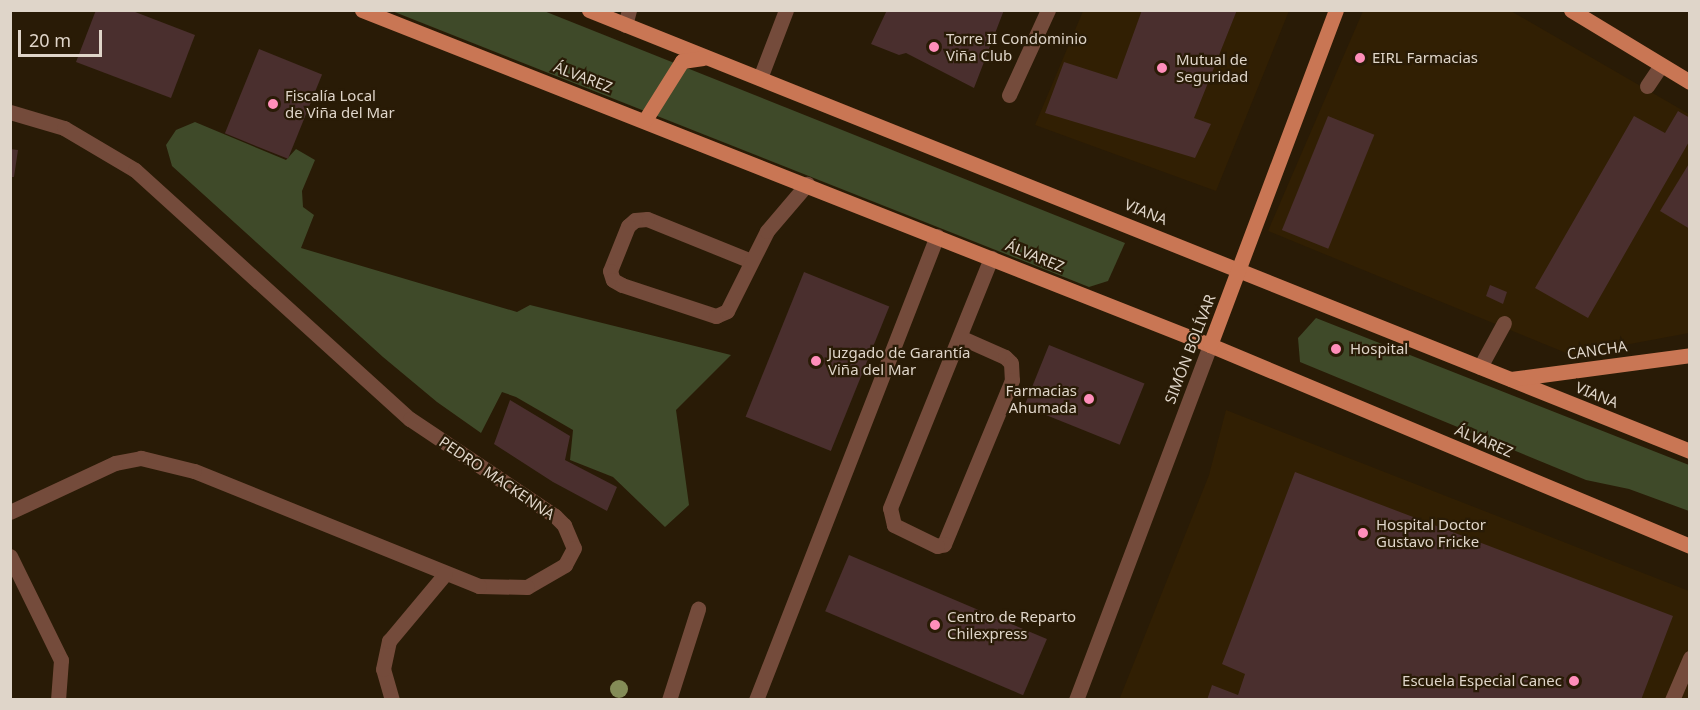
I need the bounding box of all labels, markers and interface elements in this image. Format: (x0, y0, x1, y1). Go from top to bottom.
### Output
scale bar (21, 18, 105, 56)
text: 20 m (29, 28, 71, 52)
place label: Torre II Condominio Viña Club (946, 29, 1087, 64)
marker: Torre II Condominio Viña Club (927, 40, 941, 54)
place label: EIRL Farmacias (1372, 49, 1478, 67)
place label: Mutual de Seguridad (1176, 50, 1248, 85)
marker: EIRL Farmacias (1353, 51, 1367, 65)
street label: ÁLVAREZ (551, 58, 615, 96)
marker: Mutual de Seguridad (1153, 59, 1171, 77)
place label: Fiscalía Local de Viña del Mar (285, 86, 395, 121)
marker: Fiscalía Local de Viña del Mar (266, 97, 280, 111)
street label: VIANA (1122, 195, 1170, 229)
street label: ÁLVAREZ (1003, 236, 1067, 276)
street label: SIMÓN BOLÍVAR (1161, 292, 1219, 406)
street label: CANCHA (1566, 337, 1628, 363)
marker: Hospital (1327, 340, 1345, 358)
place label: Hospital (1350, 340, 1408, 358)
place label: Juzgado de Garantía Viña del Mar (828, 343, 970, 378)
marker: Juzgado de Garantía Viña del Mar (809, 354, 823, 368)
street label: VIANA (1573, 378, 1621, 412)
place label: Farmacias Ahumada (1005, 381, 1077, 416)
marker: Farmacias Ahumada (1082, 392, 1096, 406)
street label: ÁLVAREZ (1452, 421, 1516, 461)
street label: PEDRO MACKENNA (436, 433, 558, 523)
place label: Hospital Doctor Gustavo Fricke (1376, 515, 1486, 550)
marker: Hospital Doctor Gustavo Fricke (1354, 524, 1372, 542)
place label: Centro de Reparto Chilexpress (947, 607, 1076, 642)
marker: Centro de Reparto Chilexpress (928, 618, 942, 632)
place label: Escuela Especial Canec (1402, 672, 1562, 690)
marker: Escuela Especial Canec (1567, 674, 1581, 688)

